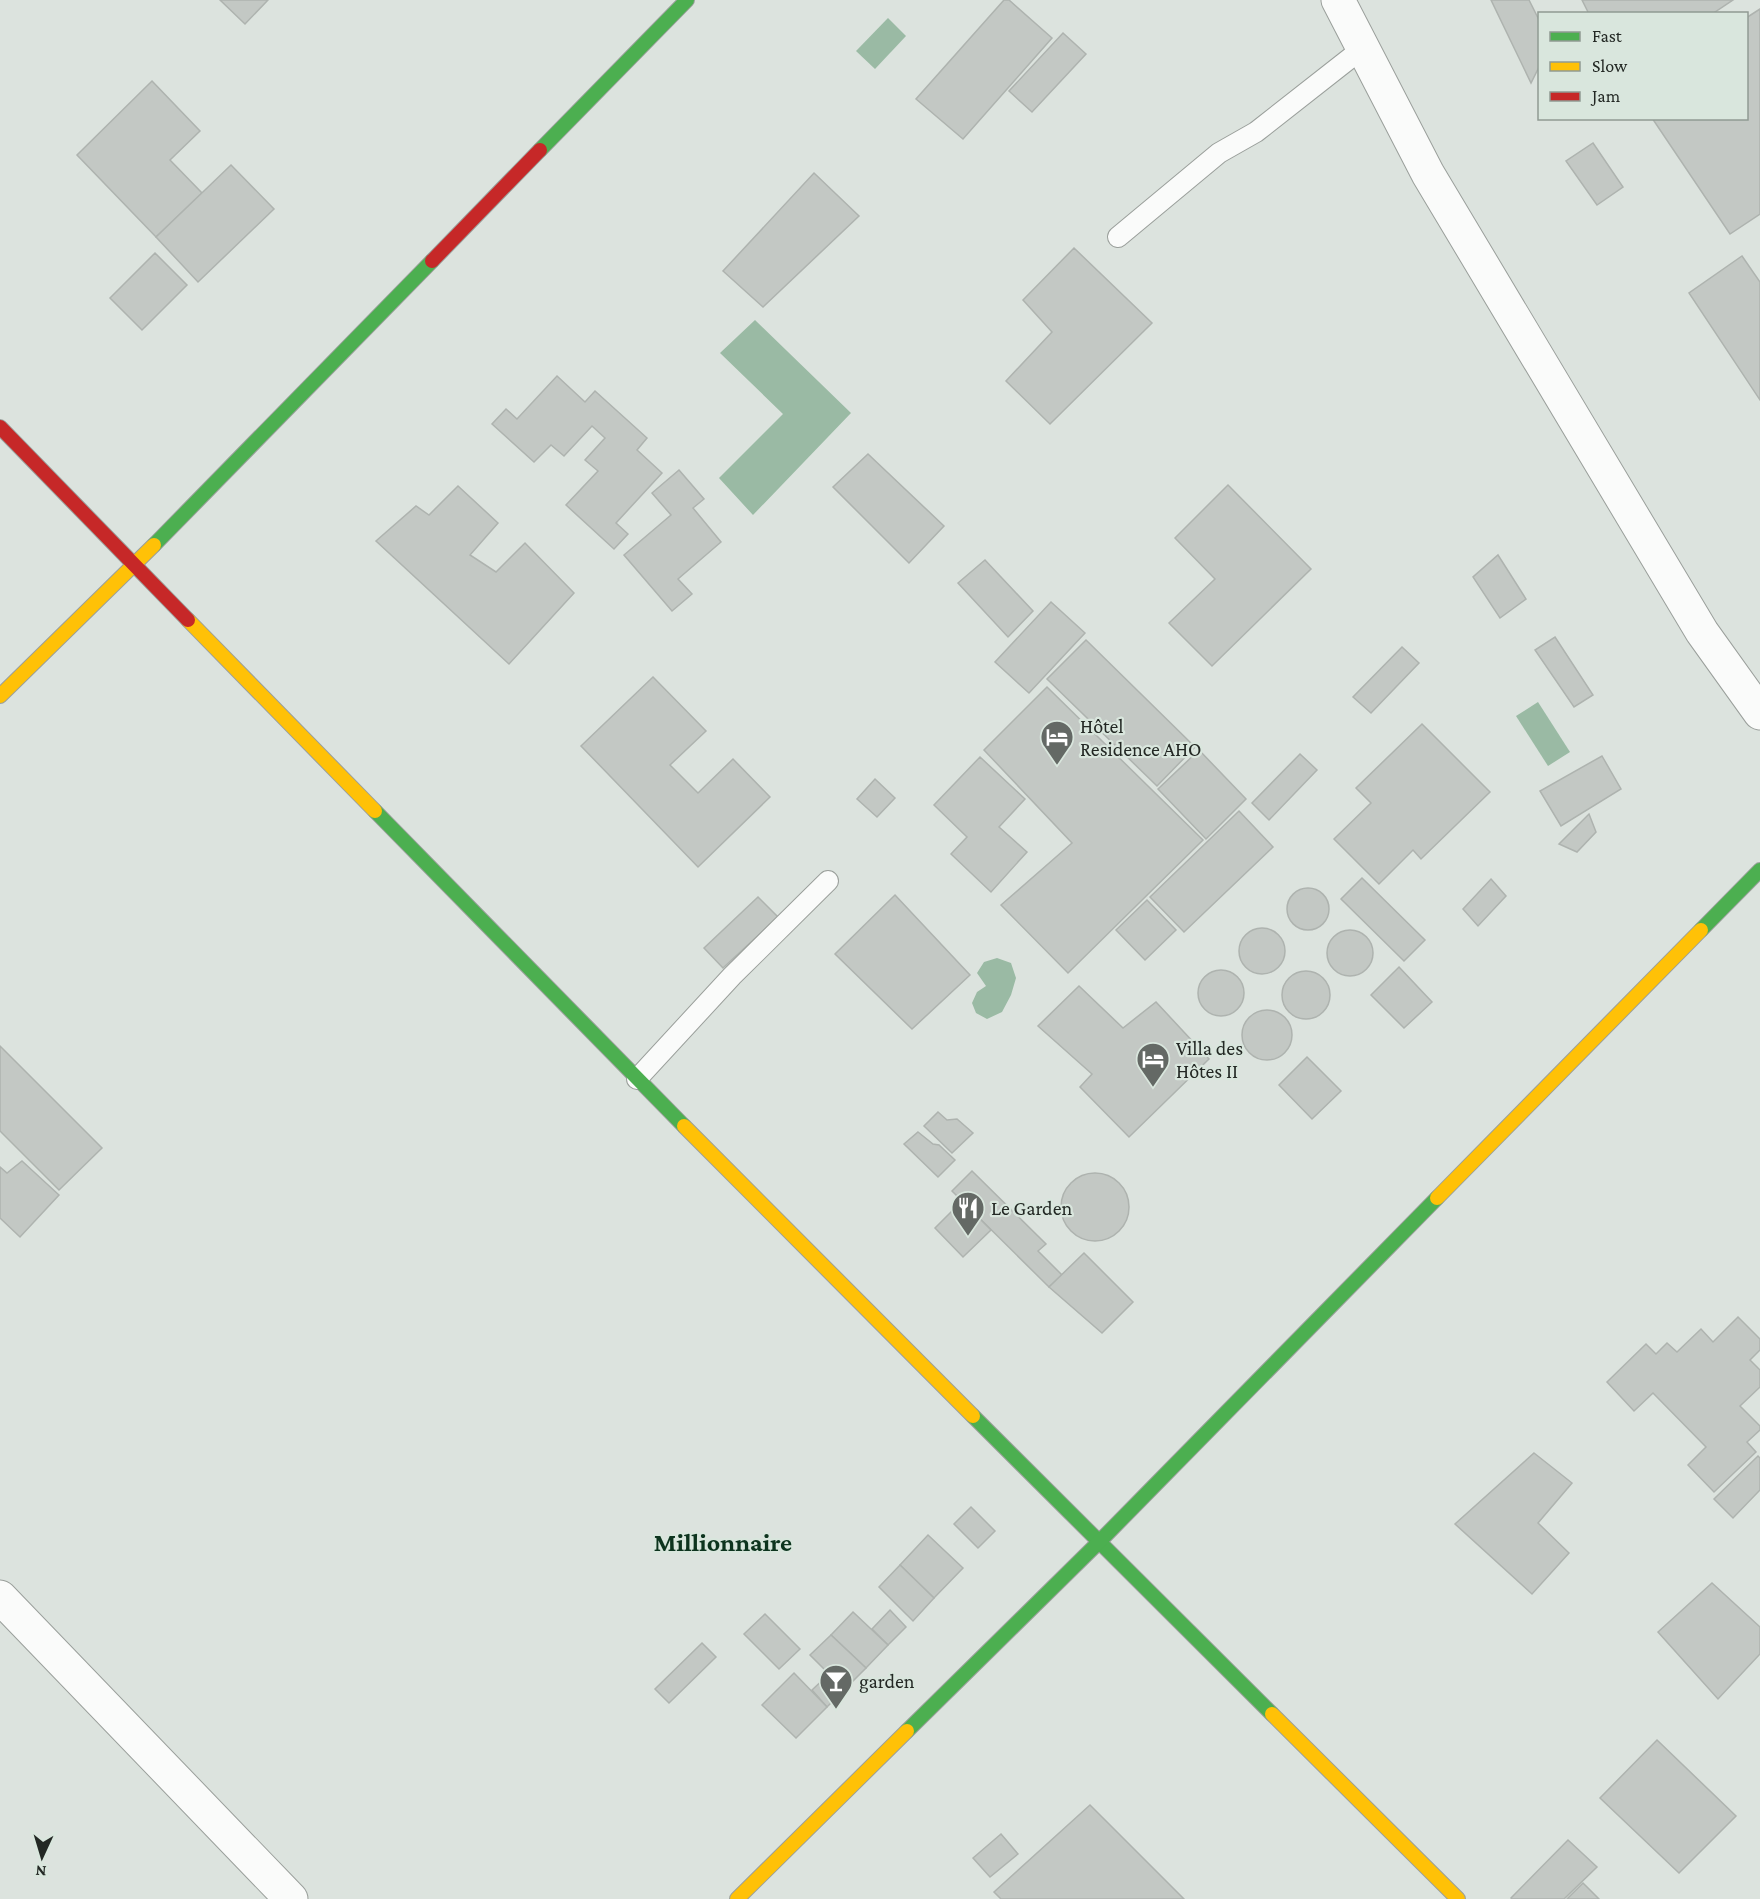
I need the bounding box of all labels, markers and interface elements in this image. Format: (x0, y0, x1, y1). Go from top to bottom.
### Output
legend (1538, 12, 1748, 120)
text: Fast (1592, 26, 1623, 46)
text: Slow (1592, 56, 1628, 76)
text: Jam (1590, 86, 1621, 106)
place label: Hôtel Residence AHO (1080, 715, 1201, 760)
hotel icon: Hôtel Residence AHO (1039, 719, 1075, 766)
place label: Villa des Hôtes II (1176, 1037, 1243, 1082)
hotel icon: Villa des Hôtes II (1135, 1041, 1171, 1088)
restaurant icon: Le Garden (950, 1190, 986, 1237)
place label: Le Garden (991, 1197, 1072, 1219)
district label: Millionnaire (654, 1528, 792, 1557)
bar icon: garden (818, 1663, 854, 1710)
place label: garden (859, 1670, 915, 1693)
north arrow (12, 1827, 72, 1887)
text: N (35, 1863, 47, 1880)

